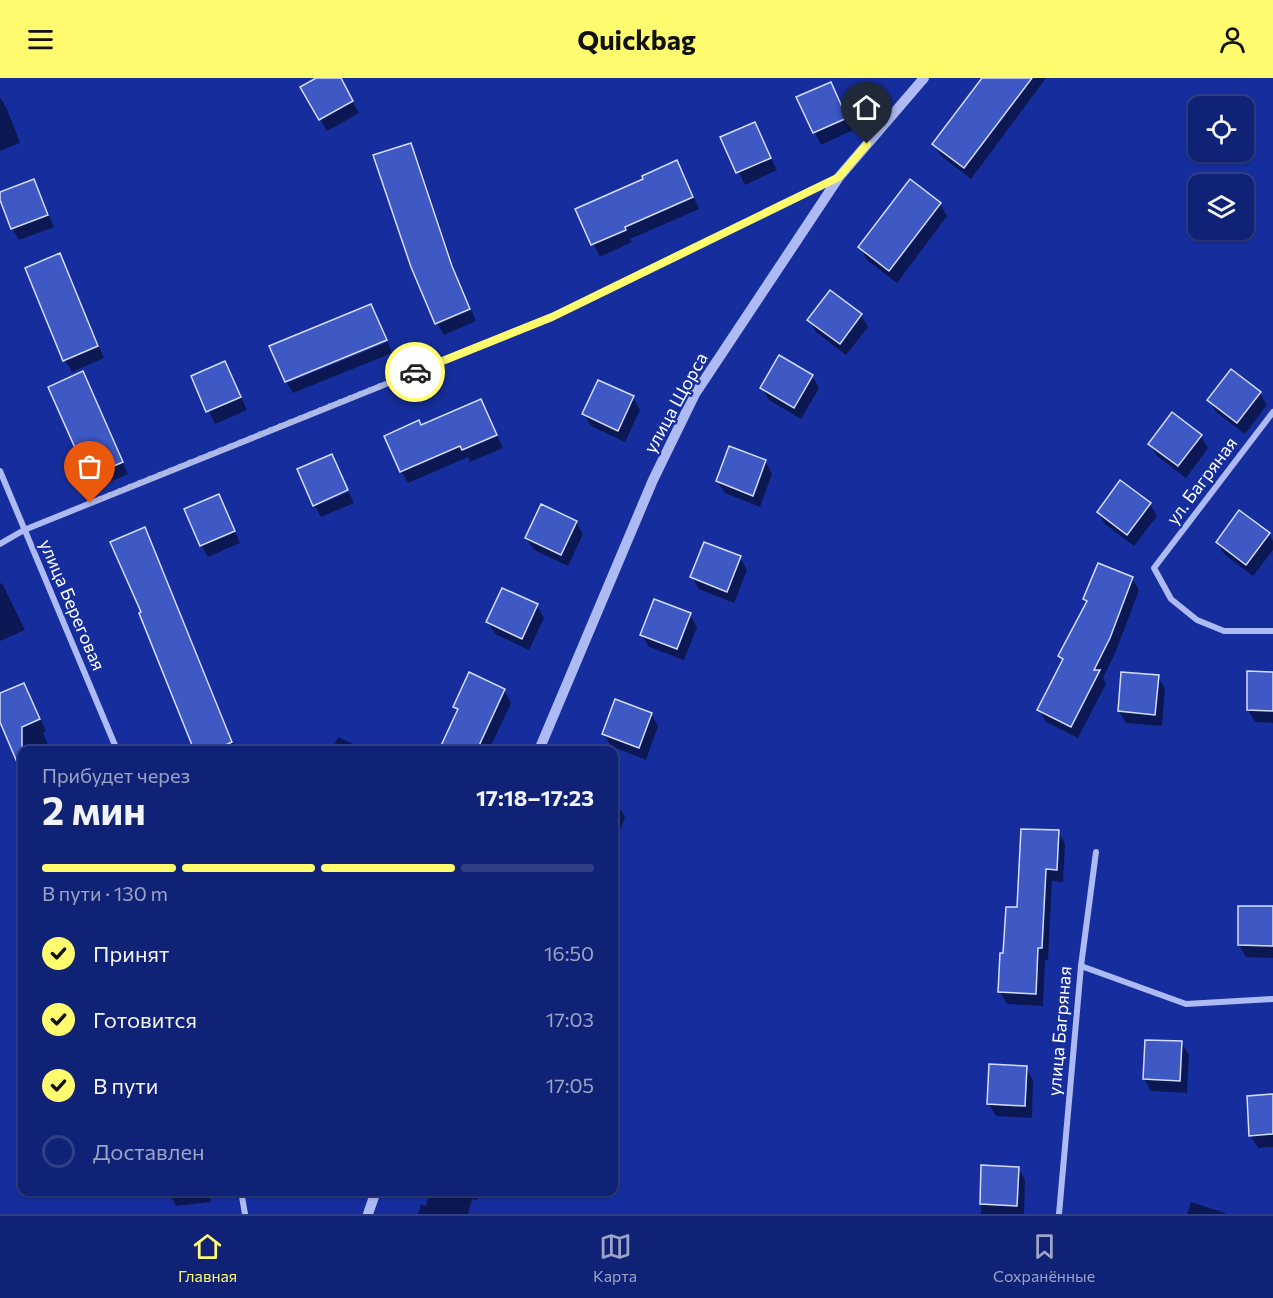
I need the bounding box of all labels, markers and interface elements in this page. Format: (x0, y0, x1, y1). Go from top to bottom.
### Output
icon: menu (24, 23, 57, 56)
text: Quickbag (577, 23, 696, 56)
icon: person (1216, 23, 1249, 56)
pin (841, 82, 892, 144)
icon: home (850, 91, 883, 124)
map controls (1188, 96, 1254, 240)
button: locate (1188, 96, 1254, 162)
button: layers (1188, 174, 1254, 240)
courier (385, 342, 445, 402)
street label: улица Щорса (638, 348, 712, 457)
icon: car (399, 356, 432, 389)
street label: ул. Багряная (1161, 432, 1241, 529)
pin (64, 441, 115, 503)
icon: bag (73, 450, 106, 483)
street label: улица Береговая (35, 536, 110, 674)
text: Прибудет через (42, 763, 190, 787)
text: 17:18–17:23 (476, 784, 594, 811)
text: 2 мин (42, 785, 146, 833)
text: В пути · 130 m (42, 881, 168, 905)
icon: check (42, 937, 75, 970)
text: Принят (93, 940, 169, 967)
text: 16:50 (544, 941, 594, 965)
street label: улица Багряная (1042, 965, 1076, 1097)
icon: check (42, 1003, 75, 1036)
text: Готовится (93, 1006, 197, 1033)
text: 17:03 (546, 1007, 594, 1031)
icon: check (42, 1069, 75, 1102)
text: В пути (93, 1072, 158, 1099)
text: 17:05 (546, 1073, 594, 1097)
text: Доставлен (93, 1138, 205, 1165)
tab: Главная (178, 1230, 237, 1285)
tab: Карта (593, 1230, 637, 1285)
tab: Сохранённые (993, 1230, 1095, 1285)

